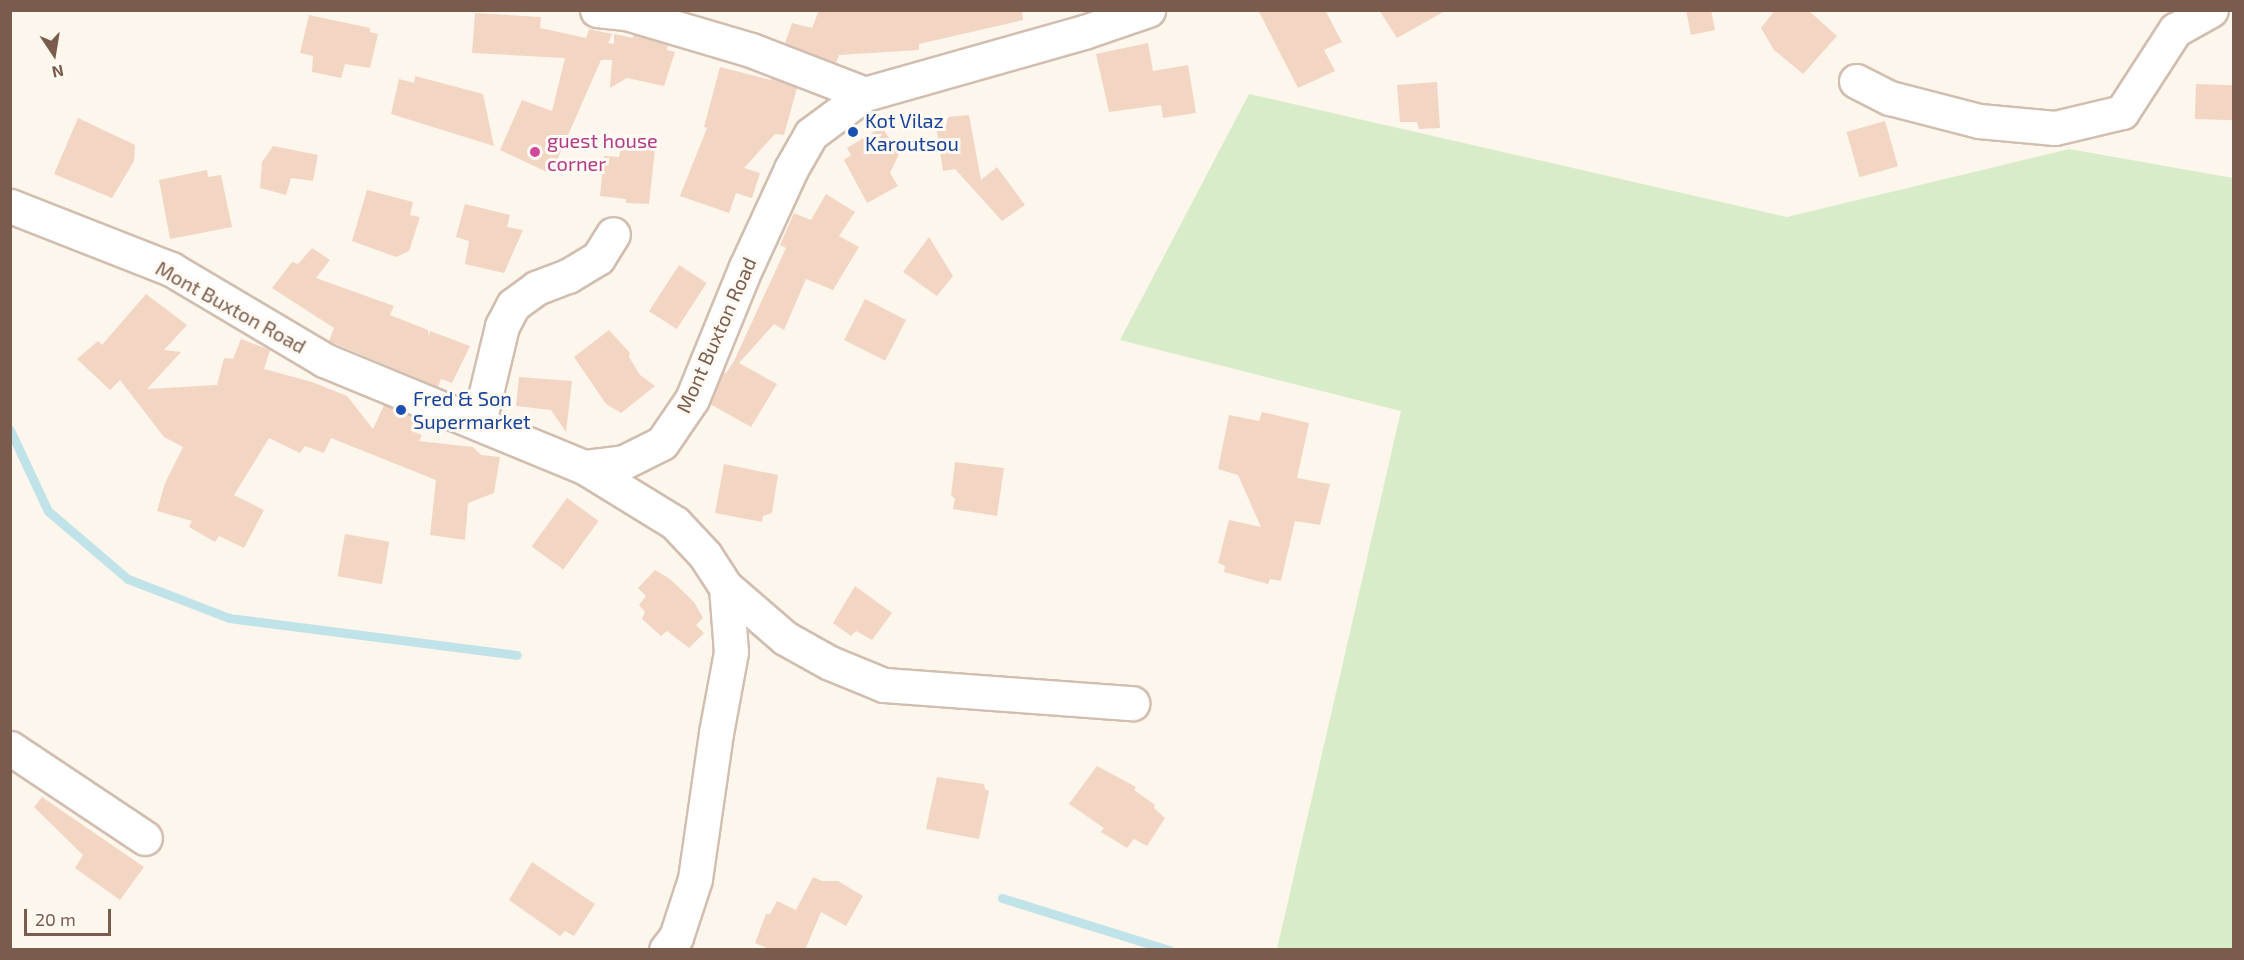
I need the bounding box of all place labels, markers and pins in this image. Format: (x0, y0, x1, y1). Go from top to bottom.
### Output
place label: Kot Vilaz Karoutsou (865, 108, 959, 155)
marker: Kot Vilaz Karoutsou (846, 125, 860, 139)
place label: guest house corner (547, 128, 658, 175)
marker: guest house corner (528, 145, 542, 159)
place label: Fred & Son Supermarket (413, 386, 531, 433)
marker: Fred & Son Supermarket (394, 403, 408, 417)

